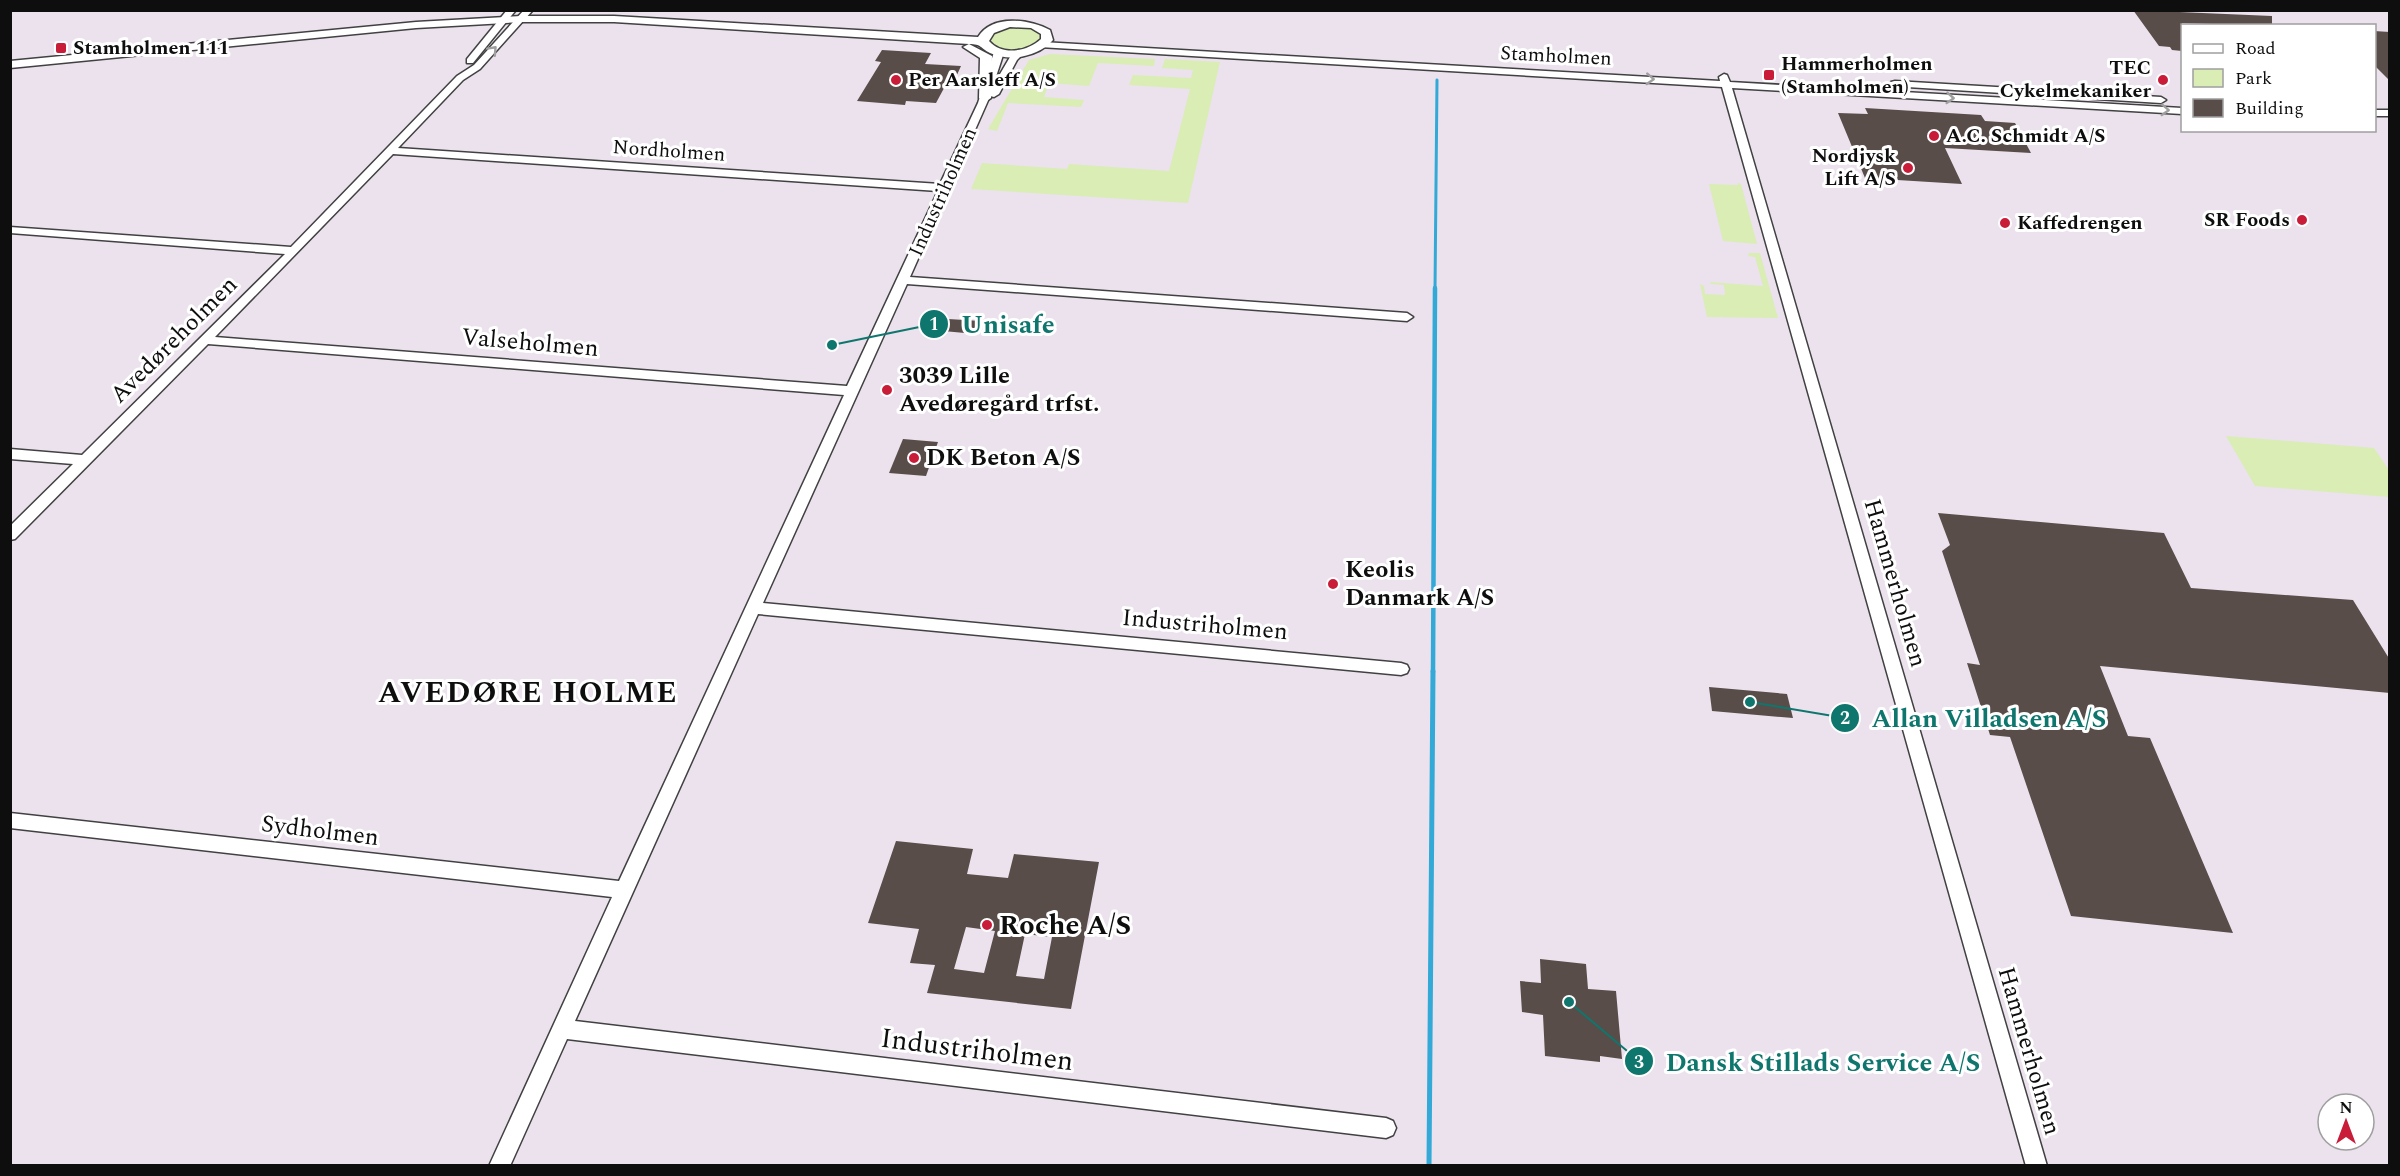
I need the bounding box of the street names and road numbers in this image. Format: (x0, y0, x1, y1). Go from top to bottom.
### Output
street label: Stamholmen (1499, 38, 1613, 74)
street label: Industriholmen (901, 123, 985, 261)
street label: Nordholmen (612, 132, 726, 170)
street label: Avedøreholmen (102, 268, 246, 412)
street label: Valseholmen (460, 319, 600, 367)
street label: Hammerholmen (1854, 494, 1936, 672)
street label: Industriholmen (1121, 600, 1289, 650)
street label: Sydholmen (259, 806, 381, 856)
street label: Hammerholmen (1988, 962, 2070, 1140)
street label: Industriholmen (878, 1017, 1076, 1083)

